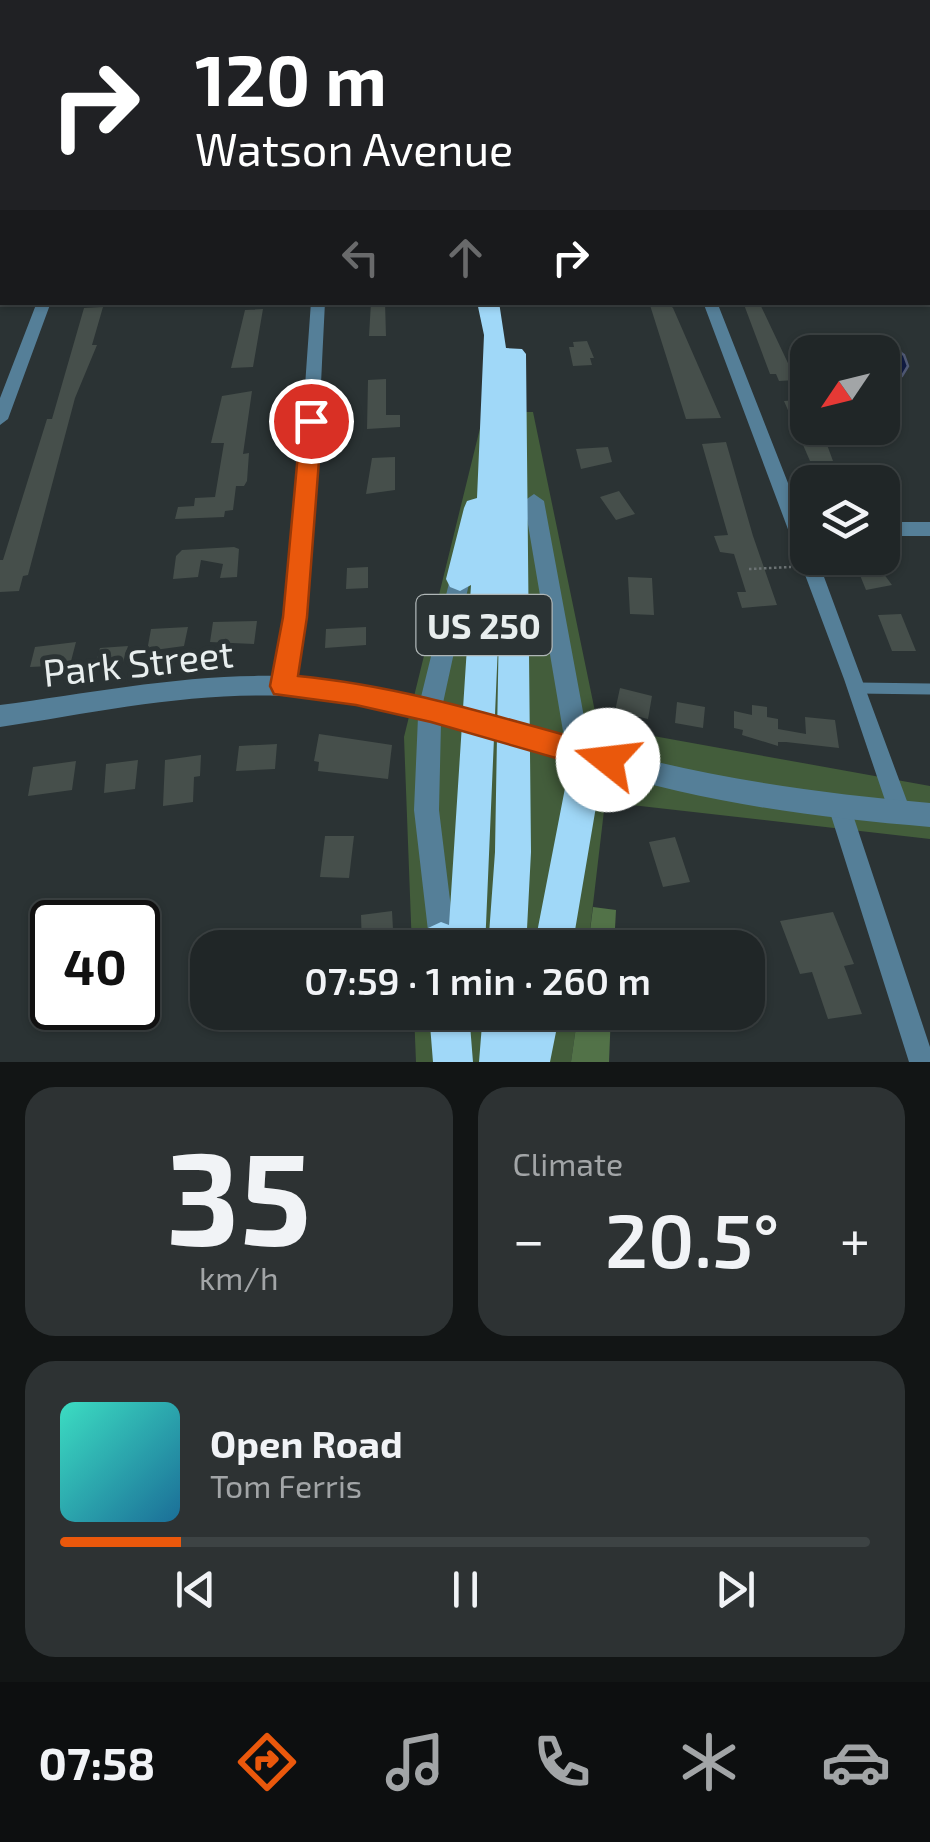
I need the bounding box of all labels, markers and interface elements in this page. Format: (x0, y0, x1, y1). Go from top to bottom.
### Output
text: 120 m (195, 36, 387, 120)
icon: right (30, 40, 160, 170)
text: Watson Avenue (195, 121, 513, 175)
icon: left (333, 230, 388, 285)
icon: ahead (438, 230, 493, 285)
icon: right (543, 230, 598, 285)
north arrow (790, 335, 900, 445)
map controls (790, 335, 900, 575)
pin (269, 379, 354, 464)
icon: arrive (284, 394, 339, 449)
button: layers (790, 465, 900, 575)
road number: US 250 (416, 595, 552, 655)
street label: Park Street (40, 629, 236, 695)
position arrow (556, 708, 660, 812)
speed limit sign: 40 (30, 900, 160, 1030)
text: 07:59 · 1 min · 260 m (304, 957, 651, 1003)
text: 35 (166, 1115, 311, 1271)
text: Climate (513, 1144, 623, 1182)
text: 20.5° (605, 1193, 779, 1283)
text: − (513, 1205, 545, 1271)
text: + (840, 1205, 870, 1271)
text: km/h (199, 1258, 278, 1296)
text: Open Road (210, 1420, 403, 1466)
text: Tom Ferris (210, 1466, 362, 1504)
icon: previous (168, 1562, 223, 1617)
icon: pause (438, 1562, 493, 1617)
icon: next (708, 1562, 763, 1617)
icon: directions (232, 1727, 302, 1797)
icon: music (380, 1727, 450, 1797)
icon: phone (527, 1727, 597, 1797)
icon: climate (674, 1727, 744, 1797)
icon: car (821, 1727, 891, 1797)
text: 07:58 (39, 1735, 155, 1789)

